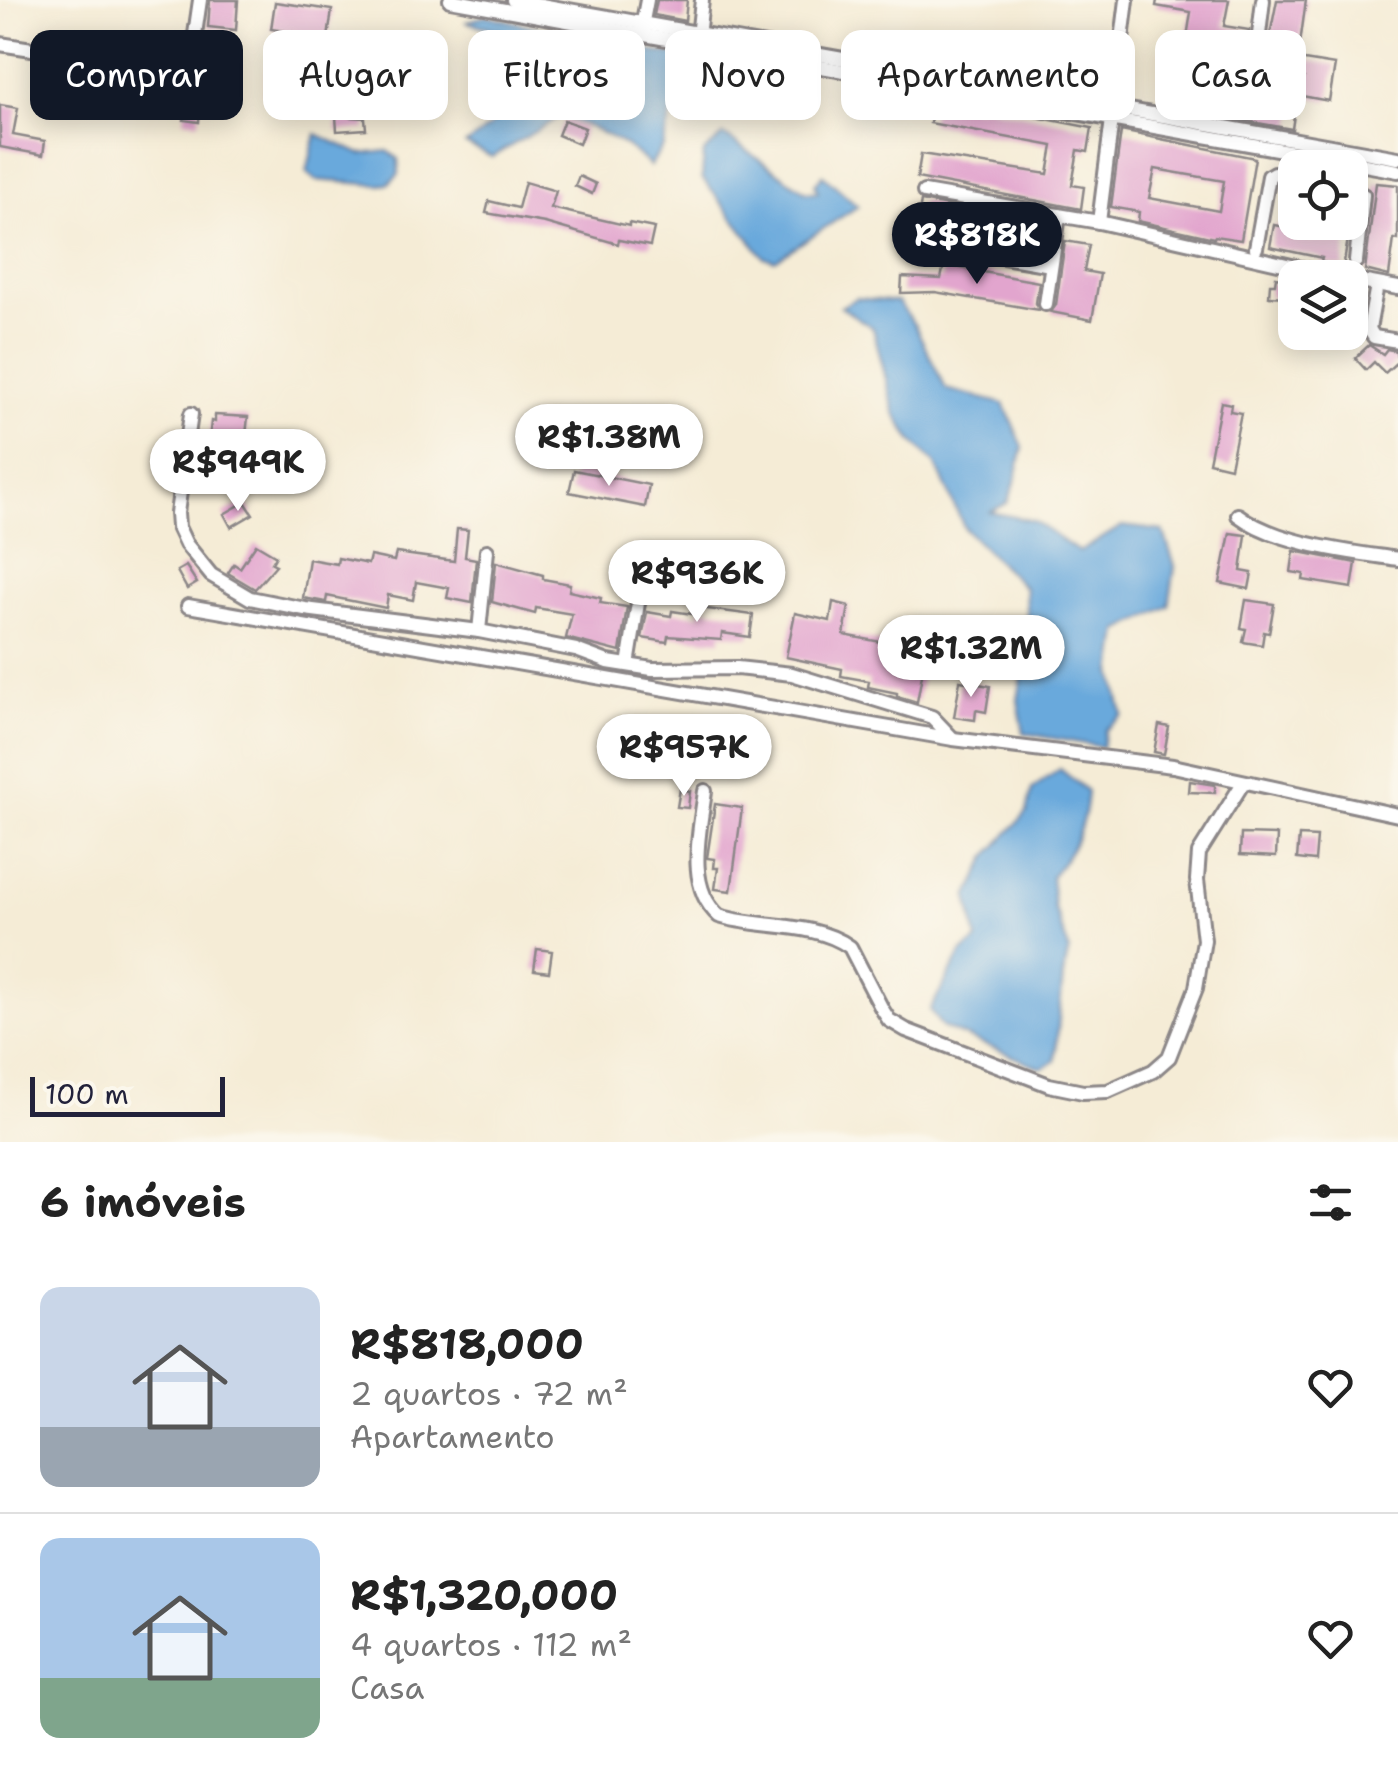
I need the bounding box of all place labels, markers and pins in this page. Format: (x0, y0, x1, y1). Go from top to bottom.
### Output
pin: R$818K (896, 202, 1058, 287)
pin: R$1.38M (517, 404, 701, 489)
pin: R$949K (157, 429, 319, 514)
pin: R$936K (616, 540, 778, 625)
pin: R$1.32M (879, 615, 1063, 700)
pin: R$957K (603, 714, 765, 799)

